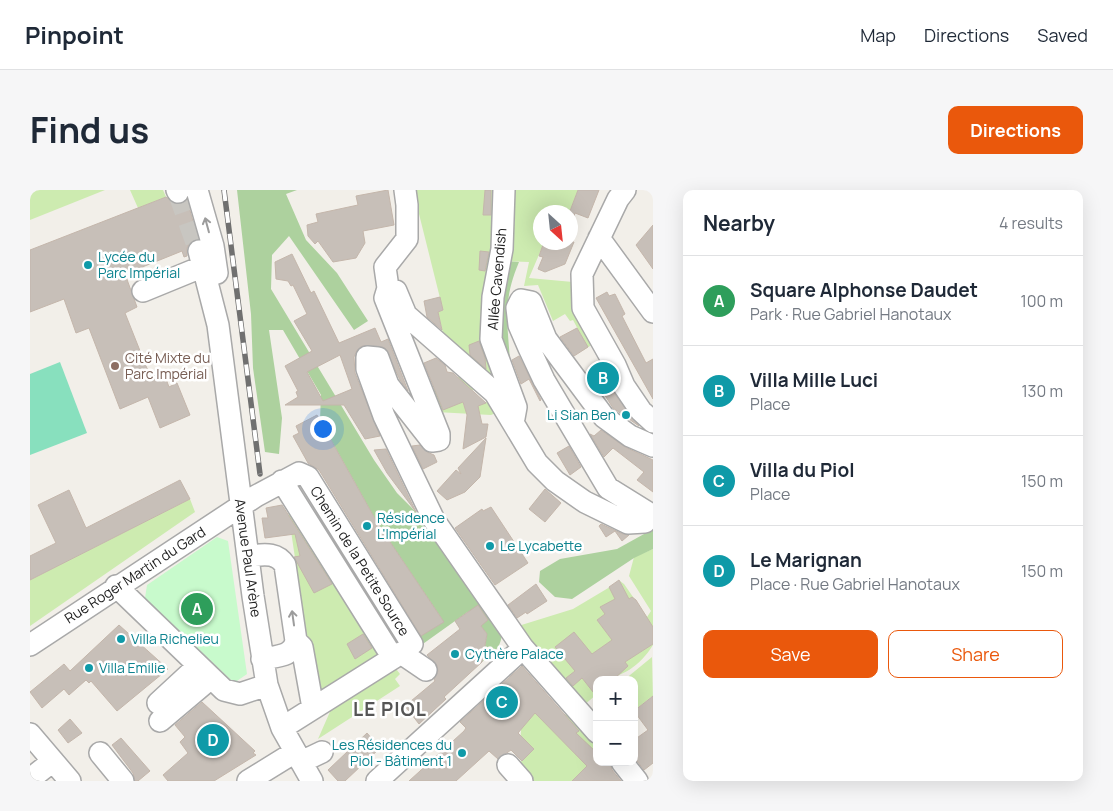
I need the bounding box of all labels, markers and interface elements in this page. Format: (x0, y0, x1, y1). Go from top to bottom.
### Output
text: Pinpoint (25, 18, 124, 51)
text: Map (860, 23, 896, 47)
text: Directions (924, 23, 1009, 47)
text: Saved (1037, 23, 1088, 47)
text: Find us (30, 106, 149, 154)
button: Directions (948, 106, 1083, 154)
north arrow (533, 205, 578, 250)
text: Nearby (703, 209, 775, 237)
text: 4 results (999, 212, 1063, 234)
one-way arrow (202, 218, 212, 234)
street label: Allée Cavendish (483, 227, 510, 331)
place label: Lycée du Parc Impérial (98, 247, 180, 282)
marker: Lycée du Parc Impérial (82, 259, 94, 271)
text: Square Alphonse Daudet (750, 277, 978, 303)
text: A (714, 290, 724, 312)
text: 100 m (1020, 290, 1063, 312)
text: Park · Rue Gabriel Hanotaux (750, 303, 951, 325)
place label: Cité Mixte du Parc Impérial (125, 348, 210, 383)
pin: B (587, 359, 619, 397)
marker: Cité Mixte du Parc Impérial (109, 360, 121, 372)
text: Villa Mille Luci (750, 367, 878, 393)
text: B (714, 380, 724, 402)
text: 130 m (1021, 380, 1063, 402)
text: Place (750, 393, 790, 415)
place label: Li Sian Ben (547, 405, 616, 424)
marker: Li Sian Ben (620, 409, 632, 421)
your location (310, 416, 336, 442)
text: Villa du Piol (750, 457, 854, 483)
text: C (713, 470, 725, 492)
text: 150 m (1021, 470, 1063, 492)
street label: Chemin de la Petite Source (306, 482, 414, 639)
text: Place (750, 483, 790, 505)
street label: Avenue Paul Arène (231, 498, 266, 618)
place label: Résidence L'Impérial (377, 508, 445, 543)
marker: Résidence L'Impérial (361, 520, 373, 532)
street label: Rue Roger Martin du Gard (61, 522, 209, 627)
place label: Le Lycabette (500, 536, 582, 555)
marker: Le Lycabette (484, 540, 496, 552)
text: Le Marignan (750, 547, 862, 573)
text: D (713, 560, 725, 582)
text: 150 m (1021, 560, 1063, 582)
text: Place · Rue Gabriel Hanotaux (750, 573, 960, 595)
pin: A (181, 590, 213, 628)
one-way arrow (287, 610, 297, 626)
place label: Villa Richelieu (131, 629, 219, 648)
button: Save (703, 630, 878, 678)
button: Share (888, 630, 1063, 678)
marker: Villa Richelieu (115, 633, 127, 645)
place label: Cythère Palace (465, 644, 564, 663)
marker: Cythère Palace (449, 648, 461, 660)
place label: Villa Emilie (99, 658, 165, 677)
marker: Villa Emilie (83, 662, 95, 674)
map controls (593, 676, 638, 766)
button: + (593, 676, 638, 721)
pin: C (486, 683, 518, 721)
district label: LE PIOL (353, 696, 427, 722)
pin: D (197, 721, 229, 759)
button: − (593, 721, 638, 766)
place label: Les Résidences du Piol - Bâtiment 1 (332, 735, 452, 770)
marker: Les Résidences du Piol - Bâtiment 1 (456, 747, 468, 759)

